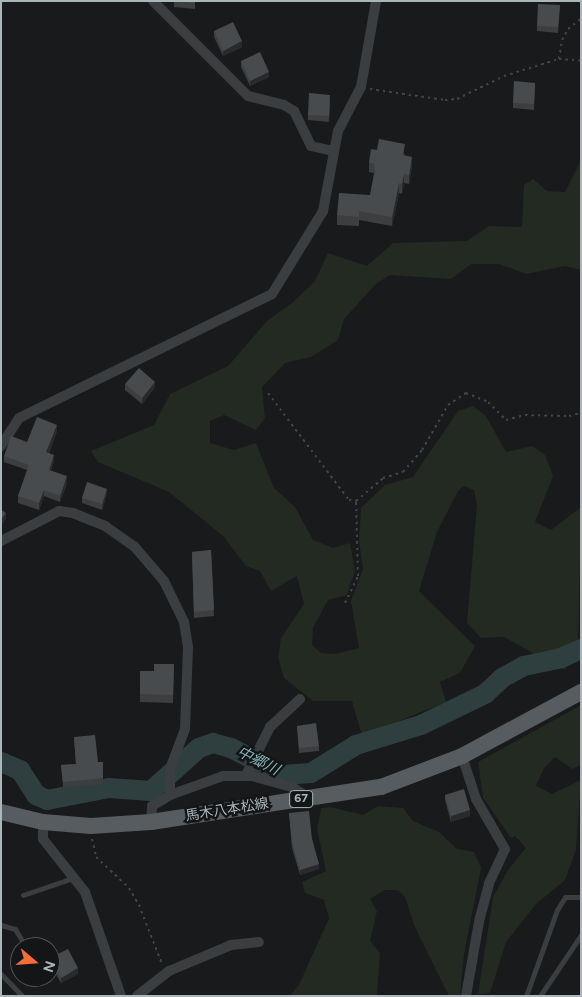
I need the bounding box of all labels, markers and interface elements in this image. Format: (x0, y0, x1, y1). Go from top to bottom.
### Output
water label: 中郷川 (234, 743, 282, 779)
road number: 67 (288, 790, 314, 809)
street label: 馬木八本松線 (184, 795, 270, 825)
north arrow (10, 937, 60, 987)
text: N (39, 959, 59, 974)

